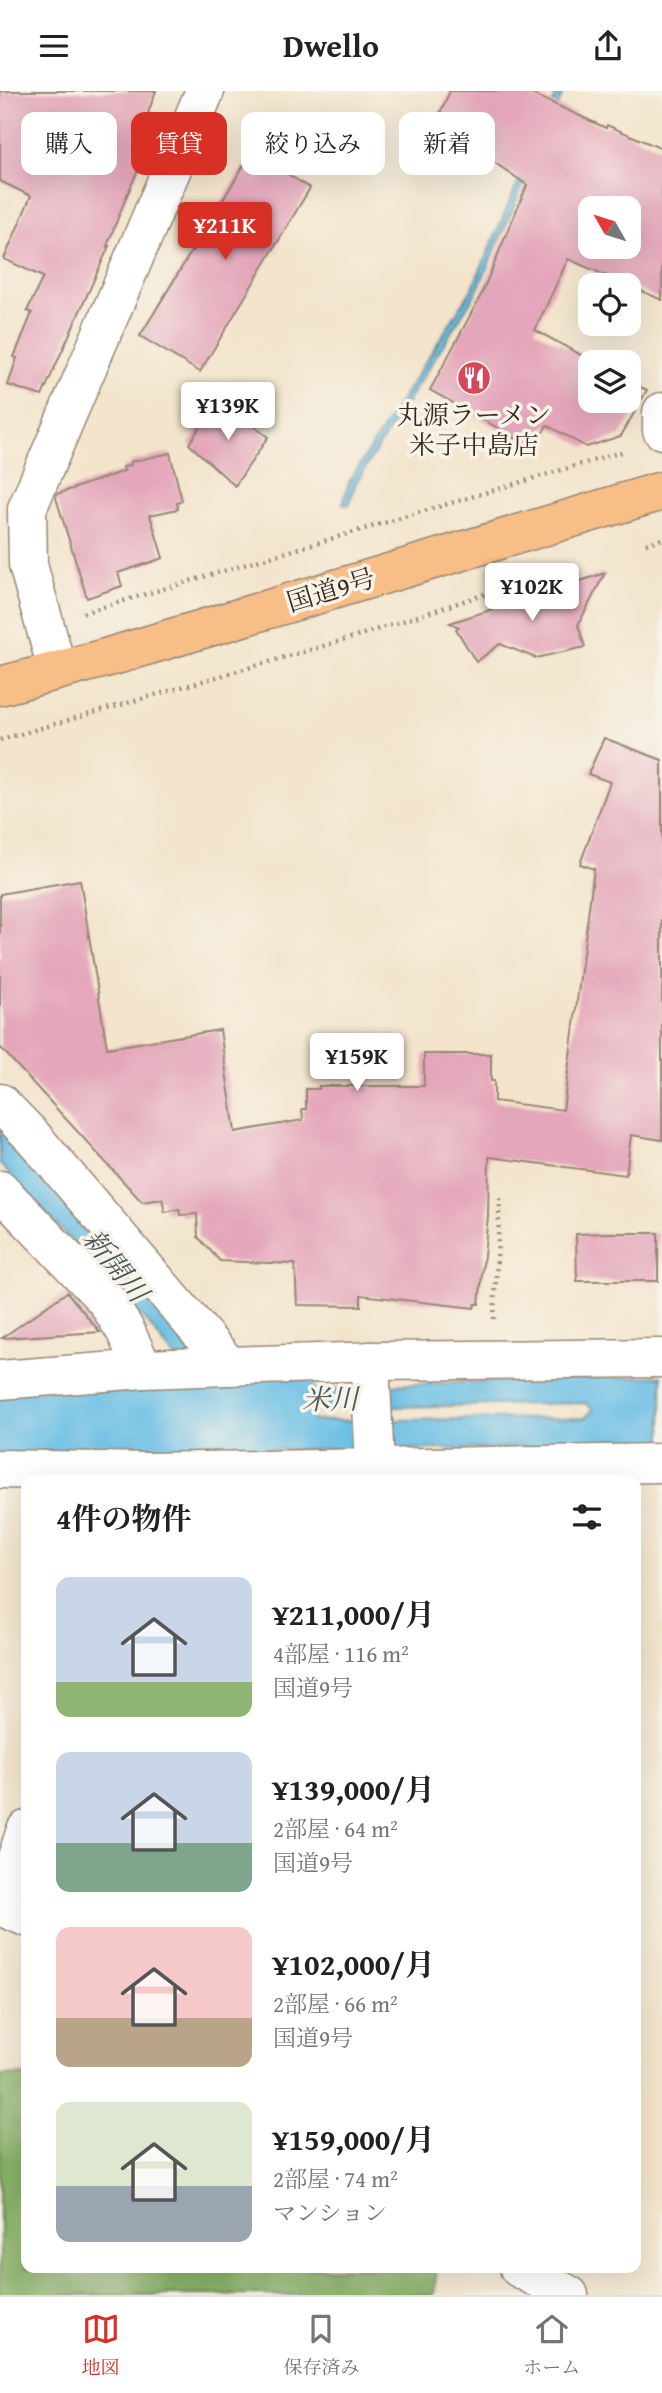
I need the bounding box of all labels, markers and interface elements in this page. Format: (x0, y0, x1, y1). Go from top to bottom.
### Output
text: Dwello (283, 22, 379, 69)
icon: menu (35, 27, 73, 65)
icon: share (589, 27, 627, 65)
chip: 購入 (21, 112, 117, 175)
chip: 賃貸 (131, 112, 227, 175)
chip: 絞り込み (241, 112, 385, 175)
chip: 新着 (399, 112, 495, 175)
north arrow (578, 196, 640, 259)
map controls (578, 196, 641, 413)
pin: ¥211K (176, 202, 274, 262)
text: ¥211K (194, 208, 256, 241)
button: locate (578, 273, 641, 336)
button: layers (578, 350, 641, 413)
restaurant icon: 丸源ラーメン 米子中島店 (455, 359, 493, 397)
pin: ¥139K (179, 383, 277, 442)
text: ¥139K (197, 388, 259, 421)
place label: 丸源ラーメン 米子中島店 (397, 395, 551, 464)
street label: 国道9号 (282, 558, 380, 621)
pin: ¥102K (483, 563, 581, 623)
text: ¥102K (501, 569, 563, 602)
pin: ¥159K (308, 1033, 406, 1093)
text: ¥159K (326, 1039, 388, 1072)
water label: 新開川 (74, 1219, 161, 1313)
water label: 米川 (302, 1377, 361, 1419)
text: 4件の物件 (56, 1496, 192, 1540)
icon: filters (568, 1498, 606, 1536)
text: ¥211,000/月 (273, 1592, 435, 1636)
icon: home (112, 1605, 196, 1689)
text: 4部屋 · 116 m² (273, 1637, 409, 1670)
text: 国道9号 (273, 1671, 353, 1704)
text: ¥139,000/月 (273, 1767, 435, 1811)
icon: home (112, 1780, 196, 1864)
text: 2部屋 · 64 m² (273, 1812, 398, 1845)
text: 国道9号 (273, 1846, 353, 1879)
text: ¥102,000/月 (273, 1942, 435, 1986)
icon: home (112, 1955, 196, 2039)
text: 2部屋 · 66 m² (273, 1987, 398, 2020)
text: 国道9号 (273, 2021, 353, 2054)
text: ¥159,000/月 (273, 2117, 435, 2161)
icon: home (112, 2130, 196, 2214)
text: 2部屋 · 74 m² (273, 2162, 398, 2195)
text: マンション (273, 2196, 387, 2229)
tab: 地図 (82, 2310, 120, 2381)
tab: 保存済み (283, 2310, 359, 2381)
tab: ホーム (523, 2310, 580, 2381)

